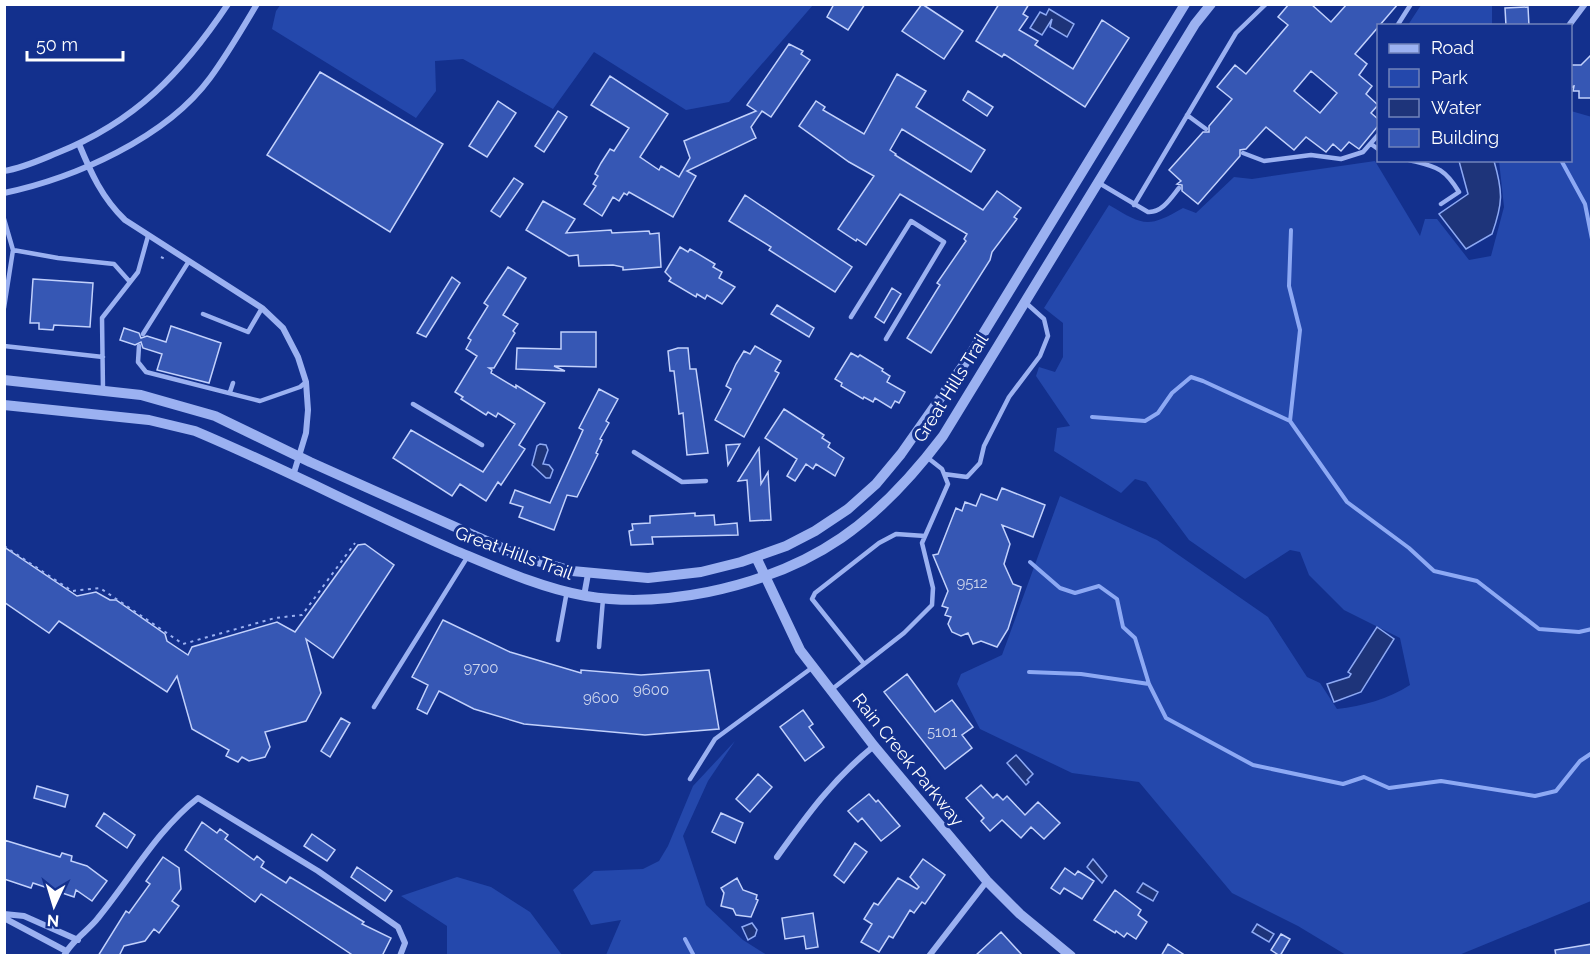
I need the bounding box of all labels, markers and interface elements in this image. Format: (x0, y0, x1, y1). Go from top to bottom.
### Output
scale bar (27, 24, 123, 62)
legend (1377, 24, 1572, 162)
text: 50 m (36, 34, 78, 55)
text: Road (1431, 37, 1474, 58)
text: Park (1431, 67, 1468, 88)
text: Water (1431, 97, 1482, 118)
text: Building (1431, 127, 1499, 148)
street label: Great Hills Trail (909, 330, 992, 446)
street label: Great Hills Trail (452, 521, 576, 584)
house number: 9512 (956, 574, 988, 592)
house number: 9700 (463, 659, 499, 677)
house number: 9600 (633, 681, 669, 699)
house number: 9600 (583, 689, 619, 707)
street label: Rain Creek Parkway (848, 689, 968, 830)
house number: 5101 (927, 723, 958, 741)
north arrow (24, 876, 84, 936)
text: N (46, 911, 60, 930)

